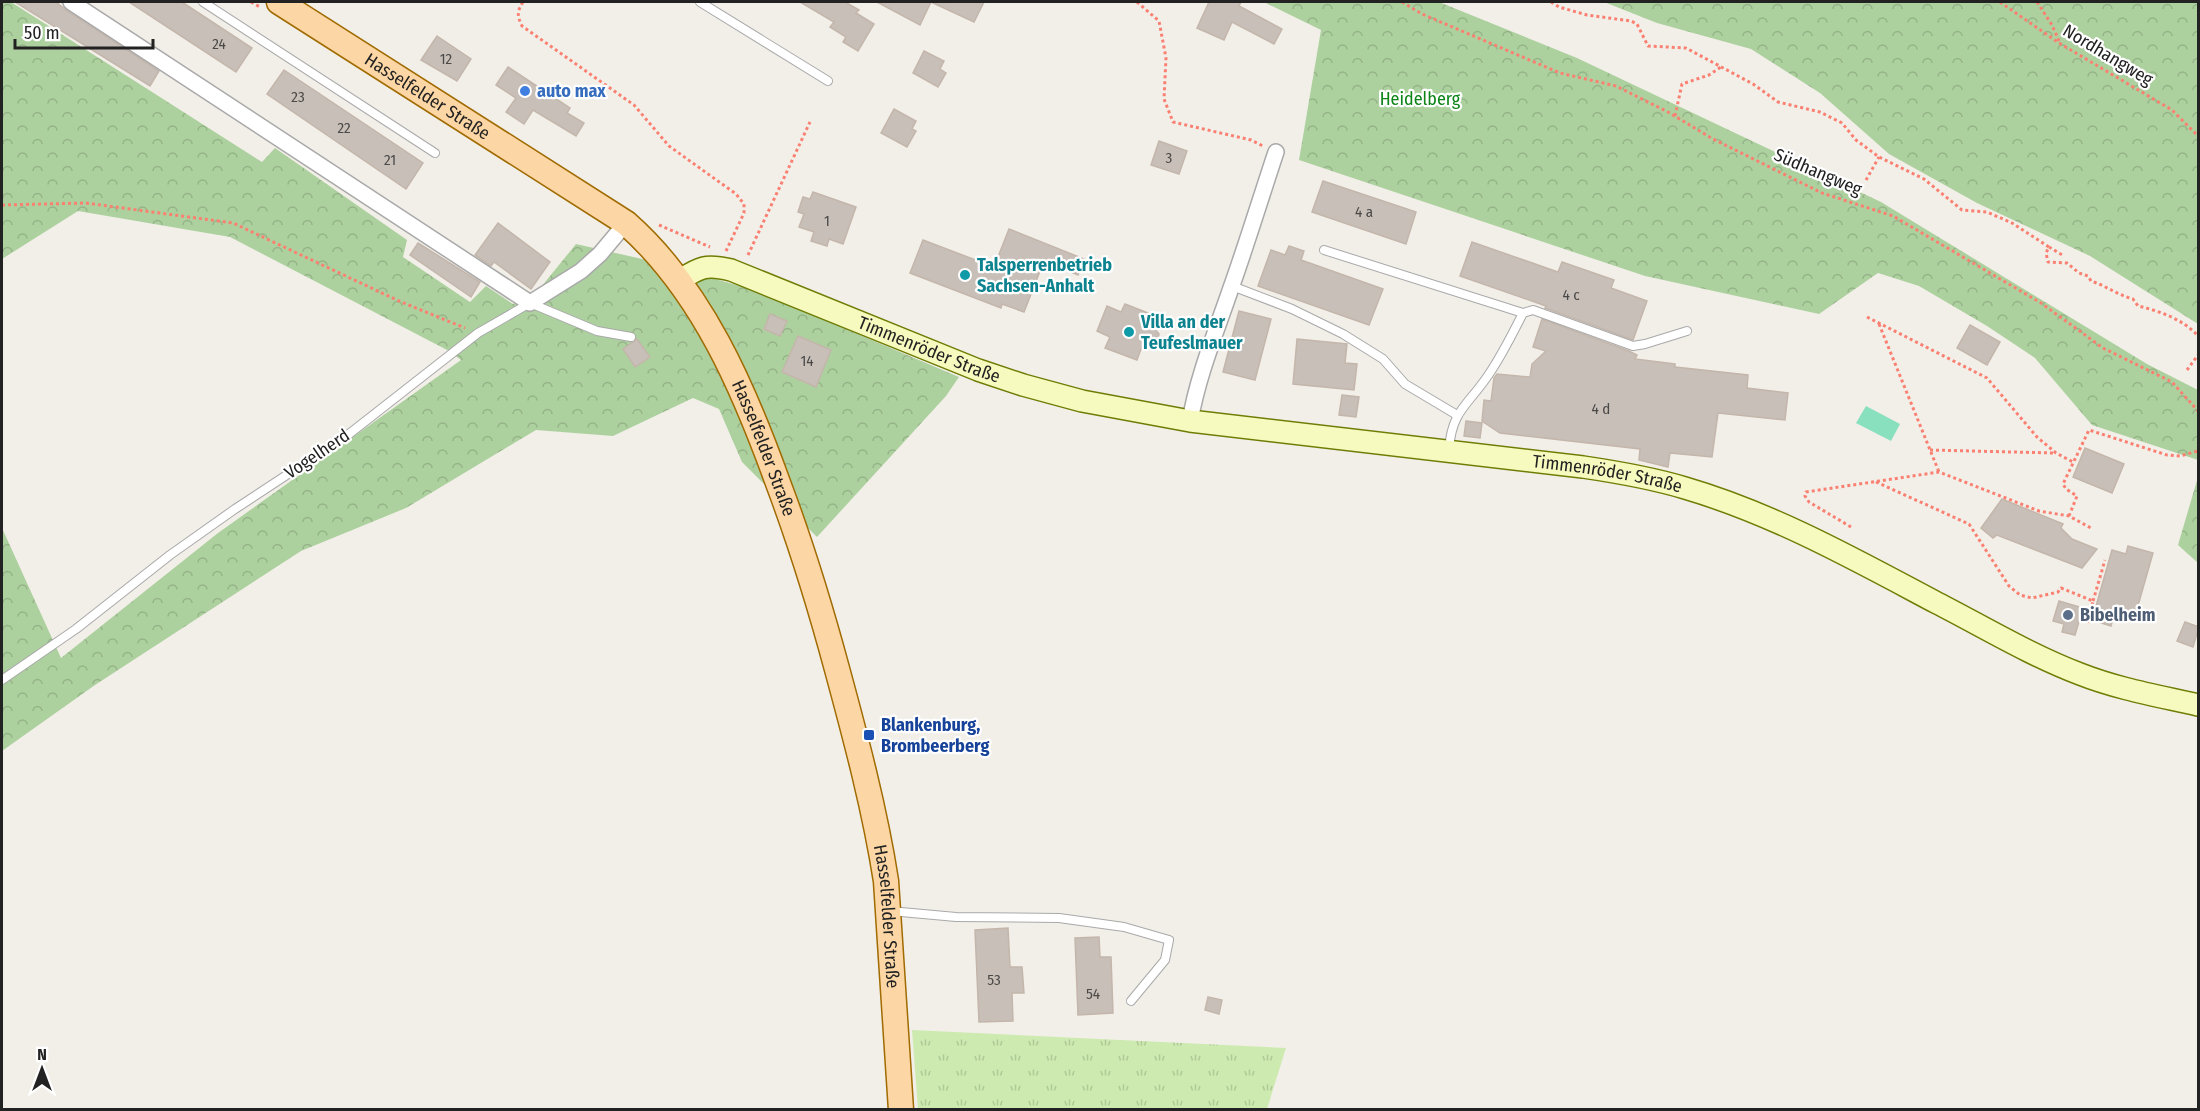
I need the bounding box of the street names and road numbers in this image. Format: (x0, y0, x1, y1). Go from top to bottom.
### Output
street label: Nordhangweg (2059, 20, 2158, 91)
street label: Hasselfelder Straße (361, 48, 494, 145)
street label: Südhangweg (1771, 144, 1866, 201)
street label: Timmenröder Straße (855, 312, 1003, 388)
street label: Hasselfelder Straße (727, 376, 800, 519)
street label: Vogelherd (280, 424, 354, 484)
street label: Timmenröder Straße (1532, 450, 1685, 498)
street label: Hasselfelder Straße (869, 843, 904, 989)

